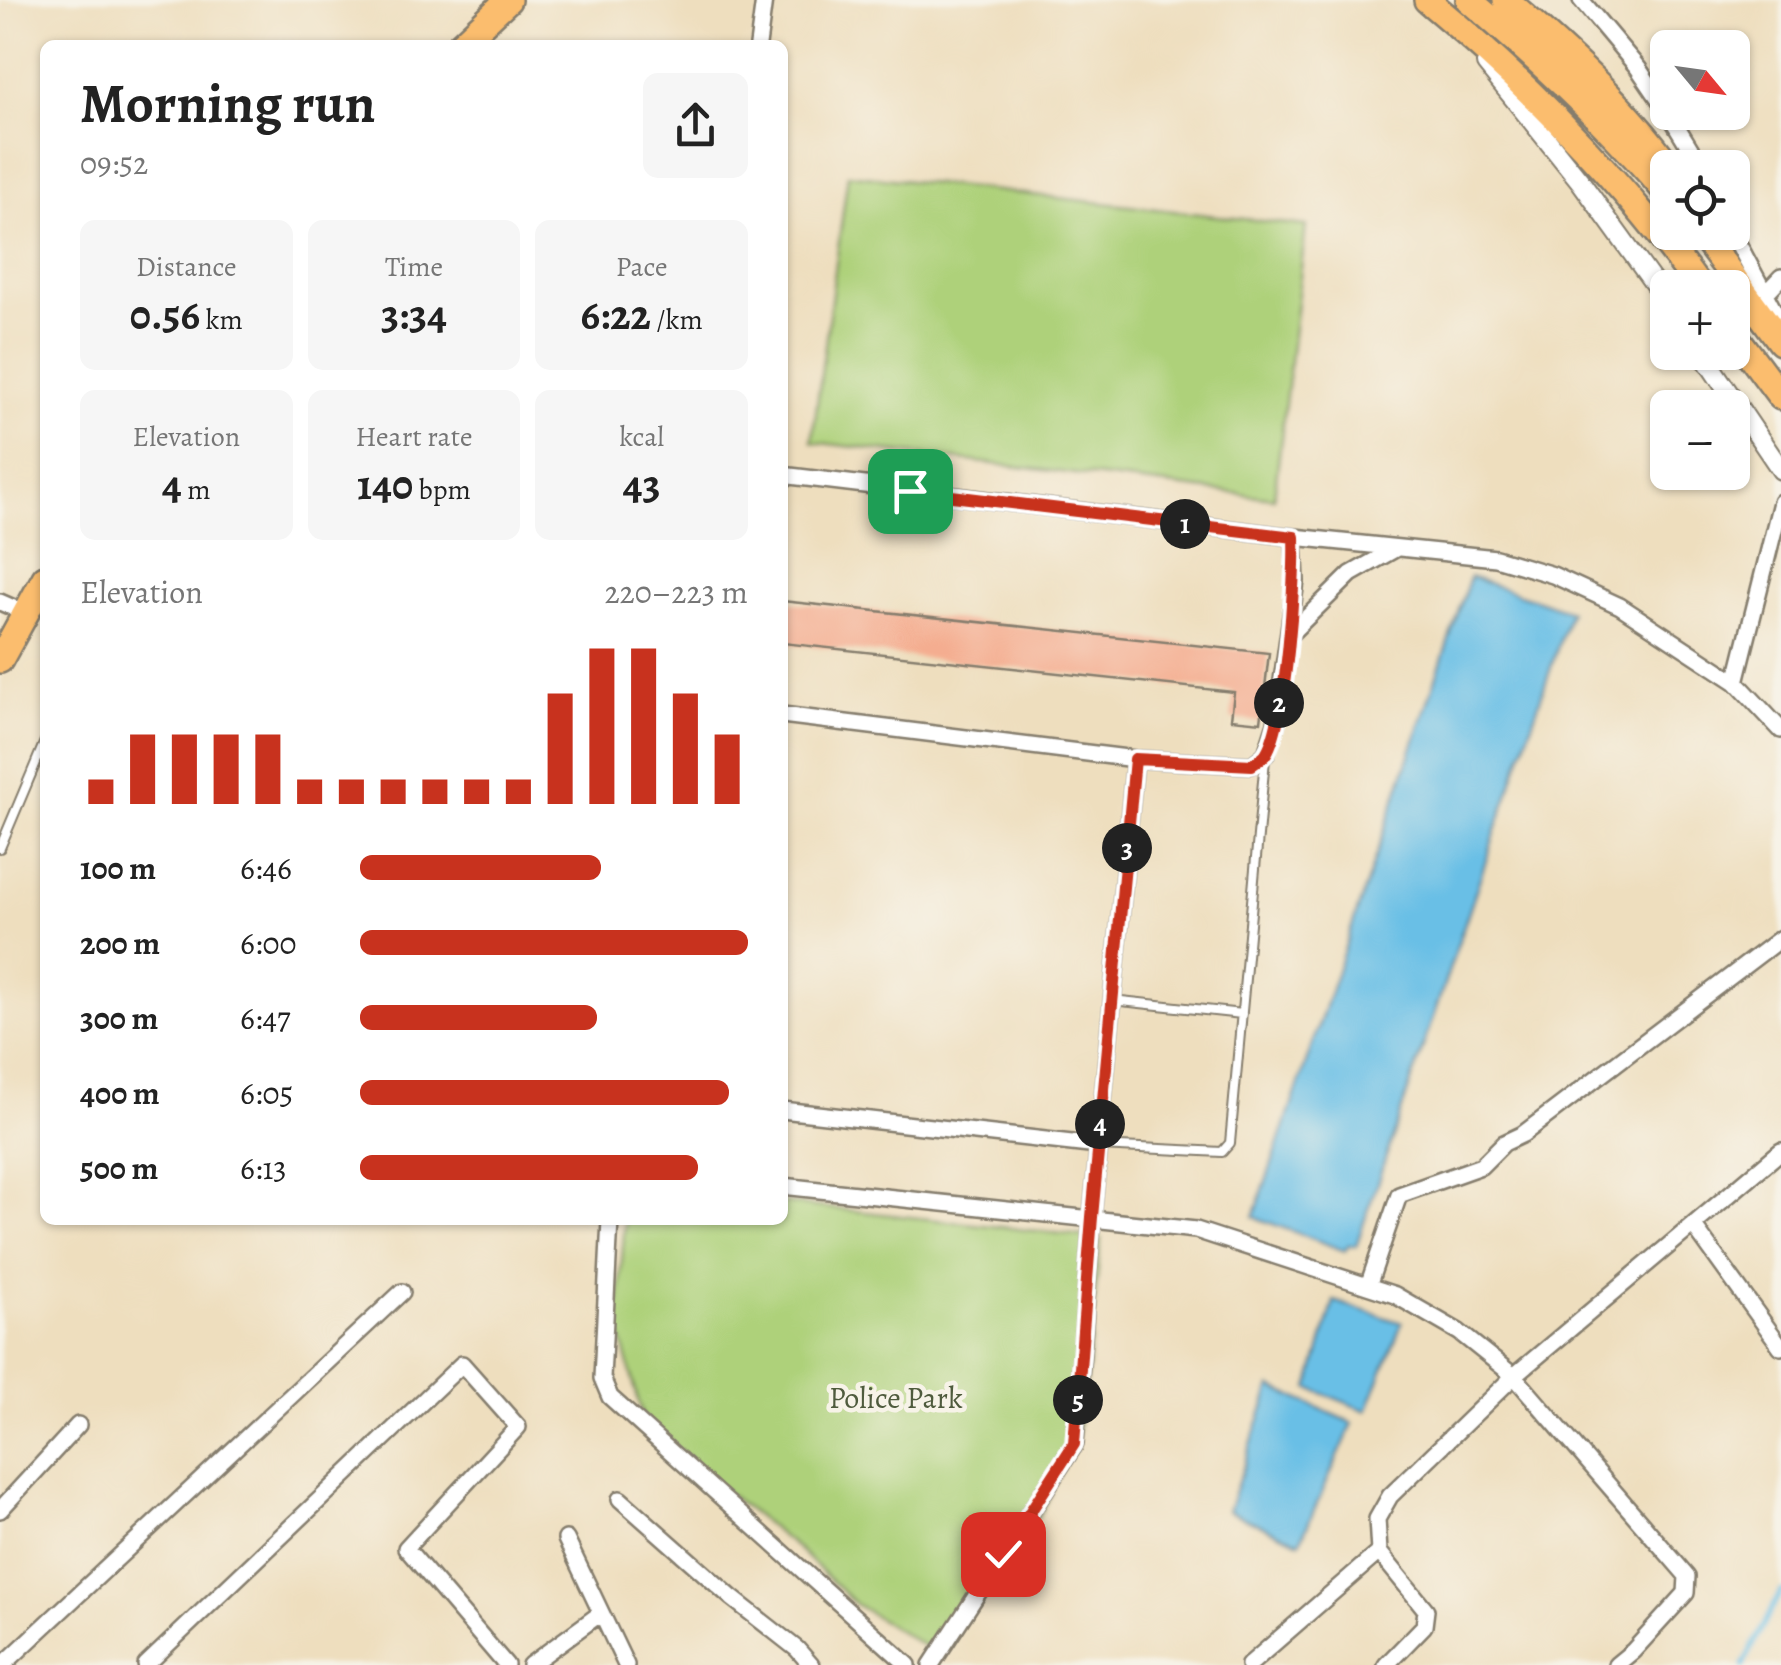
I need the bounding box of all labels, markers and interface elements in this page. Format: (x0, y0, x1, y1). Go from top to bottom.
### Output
north arrow (1650, 30, 1750, 130)
map controls (1650, 30, 1750, 490)
text: Morning run (80, 66, 375, 141)
button: share (643, 73, 748, 178)
text: 09:52 (80, 141, 148, 185)
button: locate (1650, 150, 1750, 250)
text: Distance (136, 248, 237, 286)
text: Time (385, 248, 443, 286)
text: Pace (616, 248, 668, 286)
button: + (1650, 270, 1750, 370)
text: 0.56 (130, 286, 200, 343)
text: 3:34 (381, 286, 447, 343)
text: 6:22 (581, 286, 651, 343)
text: km (200, 301, 243, 339)
text: /km (651, 301, 703, 339)
button: − (1650, 390, 1750, 490)
text: Elevation (133, 418, 240, 456)
text: Heart rate (356, 418, 472, 456)
text: kcal (619, 418, 664, 456)
pin (868, 449, 953, 534)
text: 4 (162, 456, 182, 513)
text: 140 (357, 456, 413, 513)
text: 43 (623, 456, 661, 513)
icon: arrive (883, 464, 938, 519)
text: m (182, 471, 211, 509)
text: bpm (413, 471, 471, 509)
pin: 1 (1160, 499, 1210, 549)
text: 1 (1180, 505, 1190, 543)
text: Elevation (80, 570, 203, 614)
text: 220–223 m (604, 570, 748, 614)
pin: 2 (1254, 678, 1304, 728)
text: 2 (1272, 684, 1286, 722)
pin: 3 (1102, 823, 1152, 873)
text: 3 (1121, 829, 1133, 867)
text: 100 m (80, 846, 156, 890)
text: 6:46 (240, 846, 292, 890)
text: 200 m (80, 921, 160, 965)
text: 6:00 (240, 921, 297, 965)
text: 300 m (80, 996, 158, 1040)
text: 6:47 (240, 996, 290, 1040)
text: 400 m (80, 1071, 160, 1115)
text: 6:05 (240, 1071, 293, 1115)
pin: 4 (1075, 1099, 1125, 1149)
text: 4 (1093, 1105, 1107, 1143)
text: 500 m (80, 1146, 158, 1190)
text: 6:13 (240, 1146, 287, 1190)
pin: 5 (1053, 1375, 1103, 1425)
park label: Police Park (829, 1378, 963, 1418)
text: 5 (1072, 1381, 1084, 1419)
pin (961, 1512, 1046, 1597)
icon: check (976, 1527, 1031, 1582)

